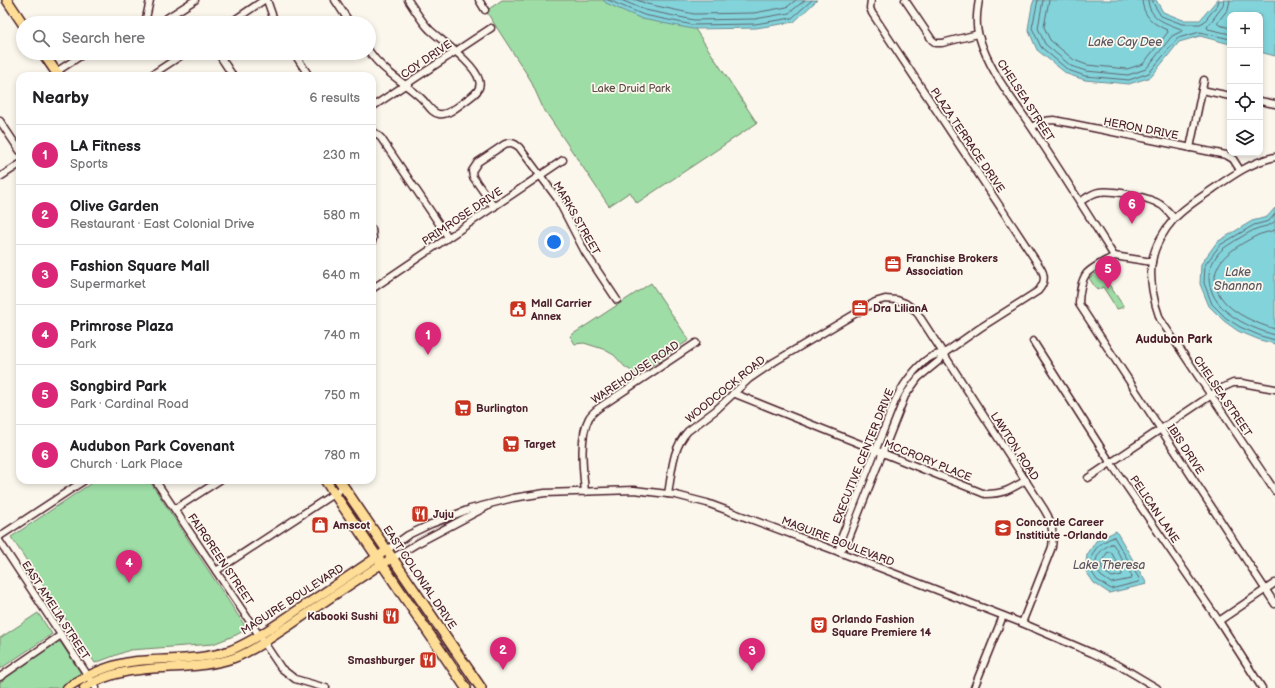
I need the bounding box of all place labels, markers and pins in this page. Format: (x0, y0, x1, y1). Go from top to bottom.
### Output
pin: 6 (1119, 191, 1145, 224)
place label: Franchise Brokers Association (905, 252, 998, 278)
office icon: Franchise Brokers Association (883, 254, 903, 274)
pin: 5 (1095, 256, 1121, 289)
place label: Mall Carrier Annex (530, 297, 592, 323)
office icon: Dra LilianA (850, 298, 870, 318)
public building icon: Mall Carrier Annex (508, 299, 528, 319)
place label: Dra LilianA (873, 302, 928, 315)
pin: 1 (415, 322, 441, 355)
supermarket icon: Burlington (453, 398, 473, 418)
place label: Burlington (476, 402, 528, 415)
supermarket icon: Target (501, 434, 521, 454)
place label: Target (524, 438, 556, 451)
restaurant icon: Juju (410, 504, 430, 524)
place label: Juju (433, 508, 454, 521)
shop icon: Amscot (310, 515, 330, 535)
place label: Concorde Career Institiute -Orlando (1016, 516, 1108, 542)
school or university icon: Concorde Career Institiute -Orlando (993, 518, 1013, 538)
place label: Amscot (332, 519, 371, 532)
pin: 4 (116, 550, 142, 583)
restaurant icon: Kabooki Sushi (381, 606, 401, 626)
place label: Kabooki Sushi (307, 610, 378, 623)
place label: Orlando Fashion Square Premiere 14 (832, 613, 932, 639)
theatre icon: Orlando Fashion Square Premiere 14 (809, 615, 829, 635)
pin: 2 (490, 637, 516, 670)
pin: 3 (739, 638, 765, 671)
restaurant icon: Smashburger (418, 650, 438, 670)
place label: Smashburger (348, 654, 416, 667)

